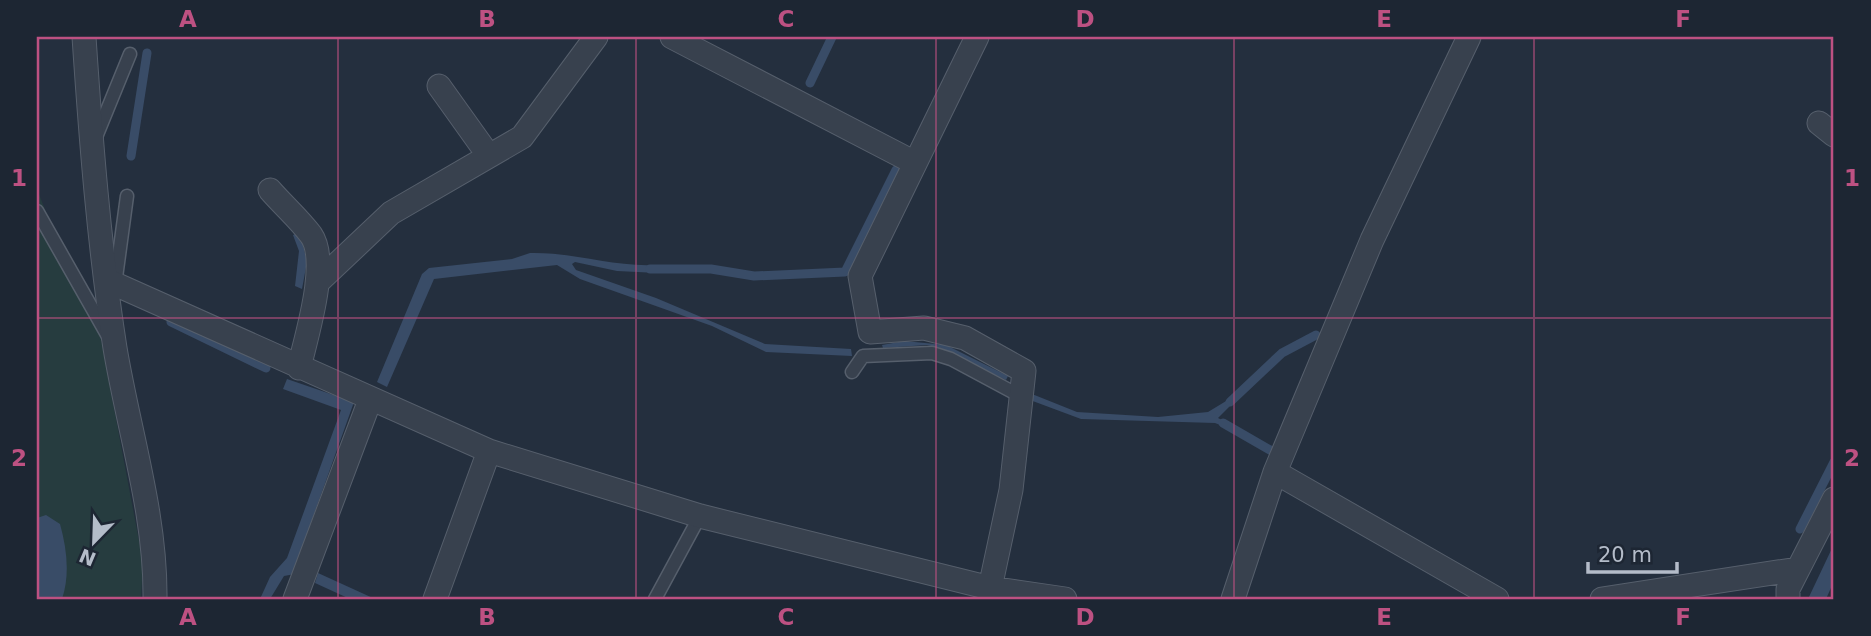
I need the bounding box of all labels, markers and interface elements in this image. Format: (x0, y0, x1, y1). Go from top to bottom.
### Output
text: A (179, 6, 197, 32)
text: B (478, 6, 496, 32)
text: C (778, 6, 794, 32)
text: D (1075, 6, 1095, 32)
text: E (1376, 6, 1392, 32)
text: F (1675, 6, 1691, 32)
text: 1 (11, 165, 27, 191)
text: 1 (1844, 165, 1860, 191)
text: 2 (11, 445, 27, 471)
text: 2 (1844, 445, 1860, 471)
north arrow (60, 506, 130, 576)
scale bar (1588, 531, 1677, 575)
text: 20 m (1598, 543, 1652, 567)
text: N (76, 544, 99, 571)
text: A (179, 604, 197, 630)
text: B (478, 604, 496, 630)
text: C (778, 604, 794, 630)
text: D (1075, 604, 1095, 630)
text: E (1376, 604, 1392, 630)
text: F (1675, 604, 1691, 630)

